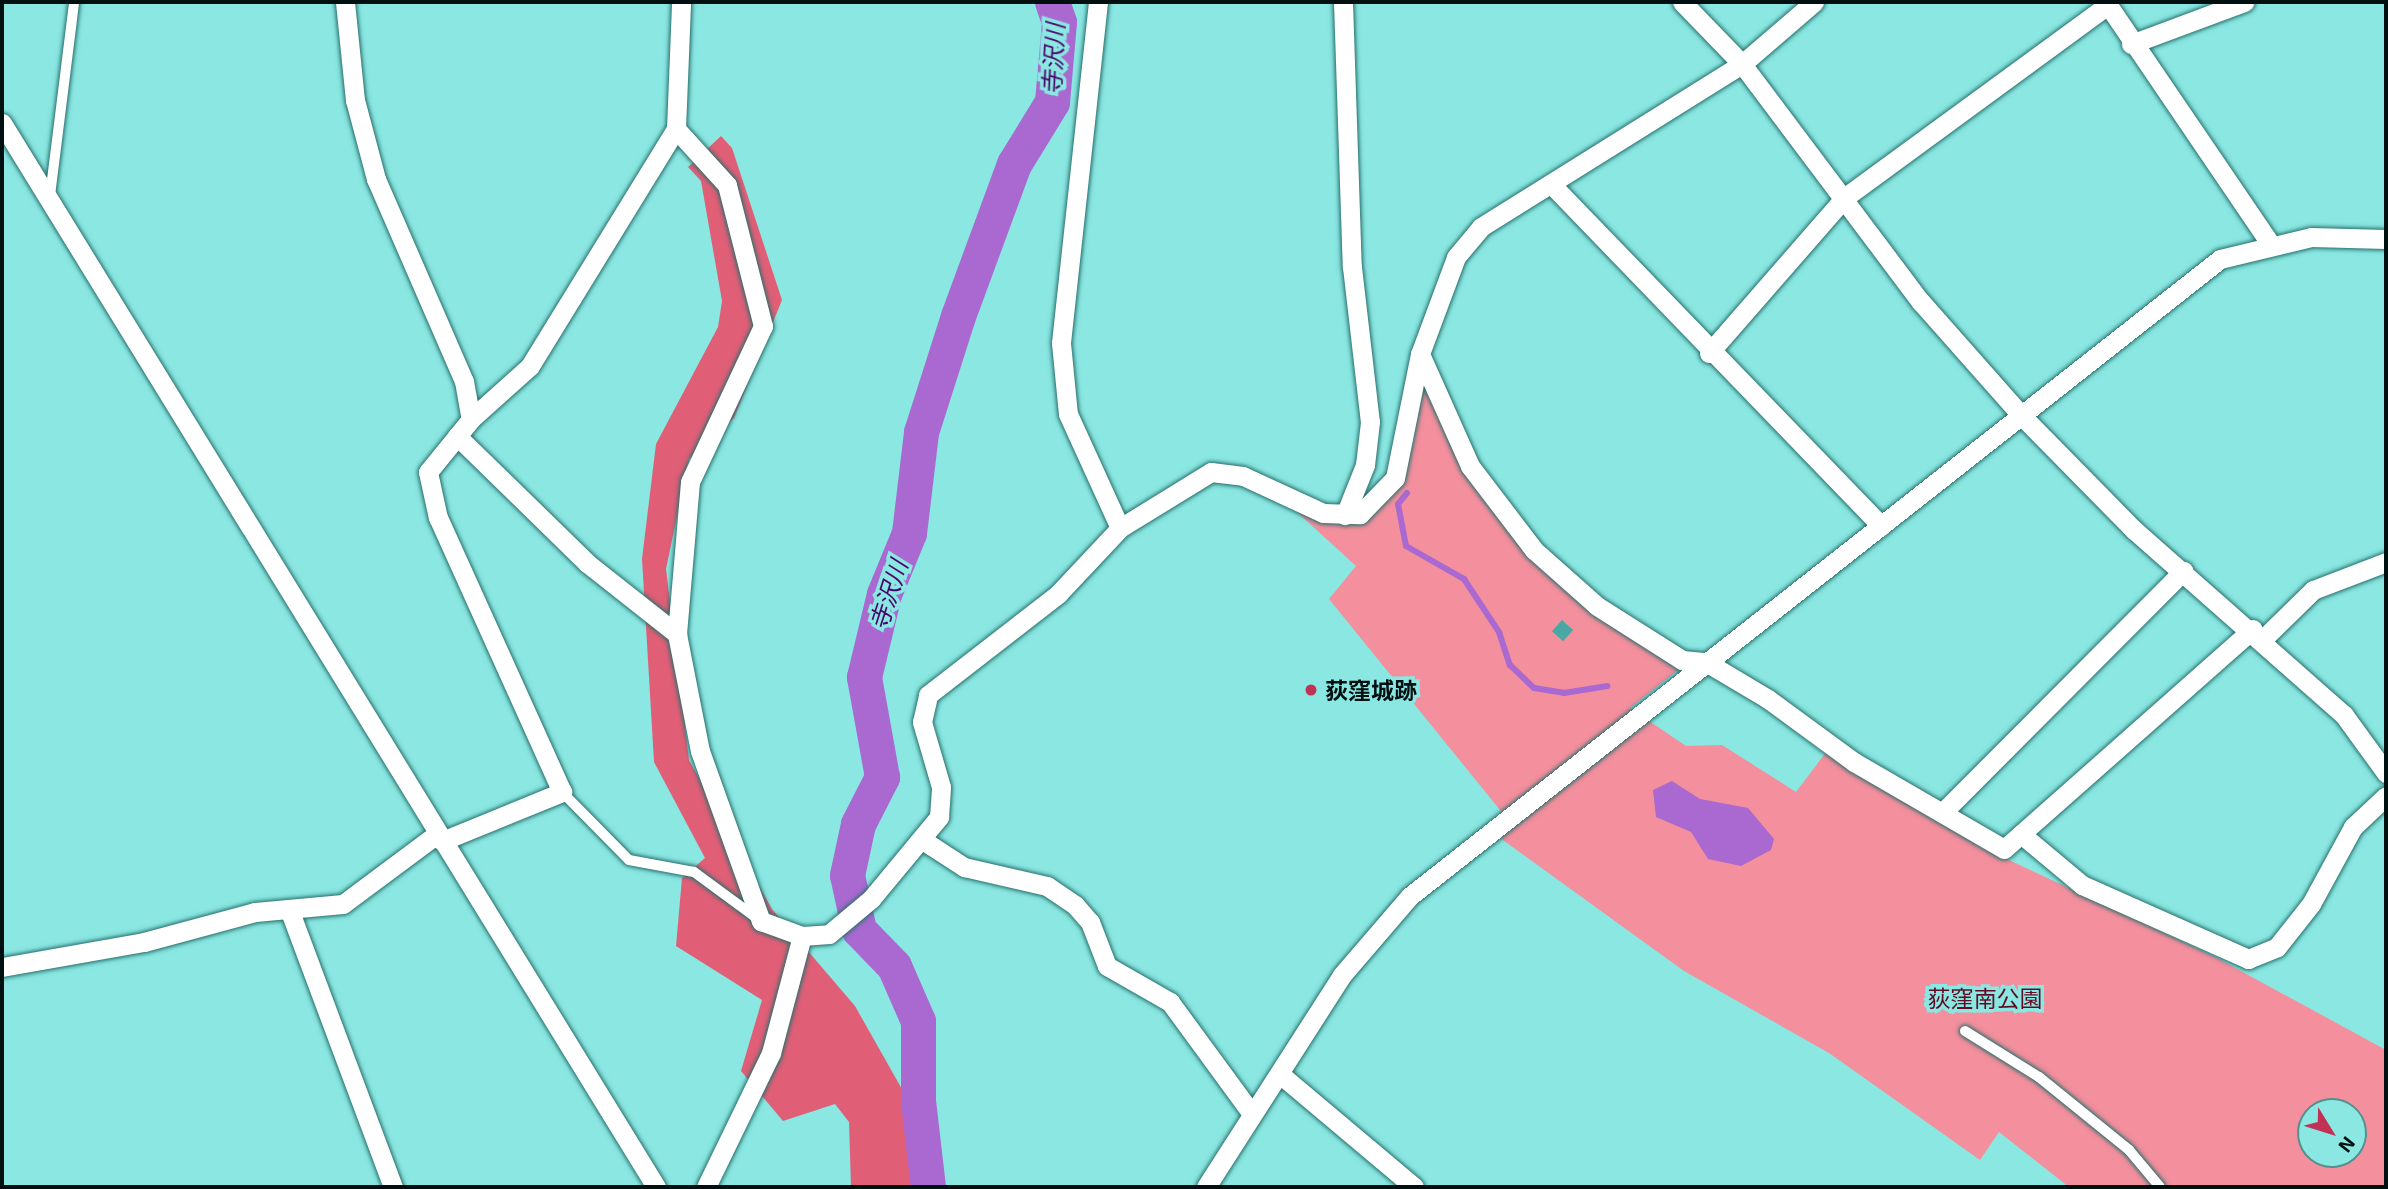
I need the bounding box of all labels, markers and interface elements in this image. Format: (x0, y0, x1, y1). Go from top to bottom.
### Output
water label: 寺沢川 (1037, 22, 1069, 96)
water label: 寺沢川 (863, 556, 913, 634)
place label: 荻窪城跡 (1325, 676, 1417, 704)
marker: 荻窪城跡 (1303, 682, 1319, 698)
park label: 荻窪南公園 (1928, 984, 2042, 1012)
north arrow (2297, 1098, 2367, 1168)
text: N (2334, 1133, 2361, 1157)

